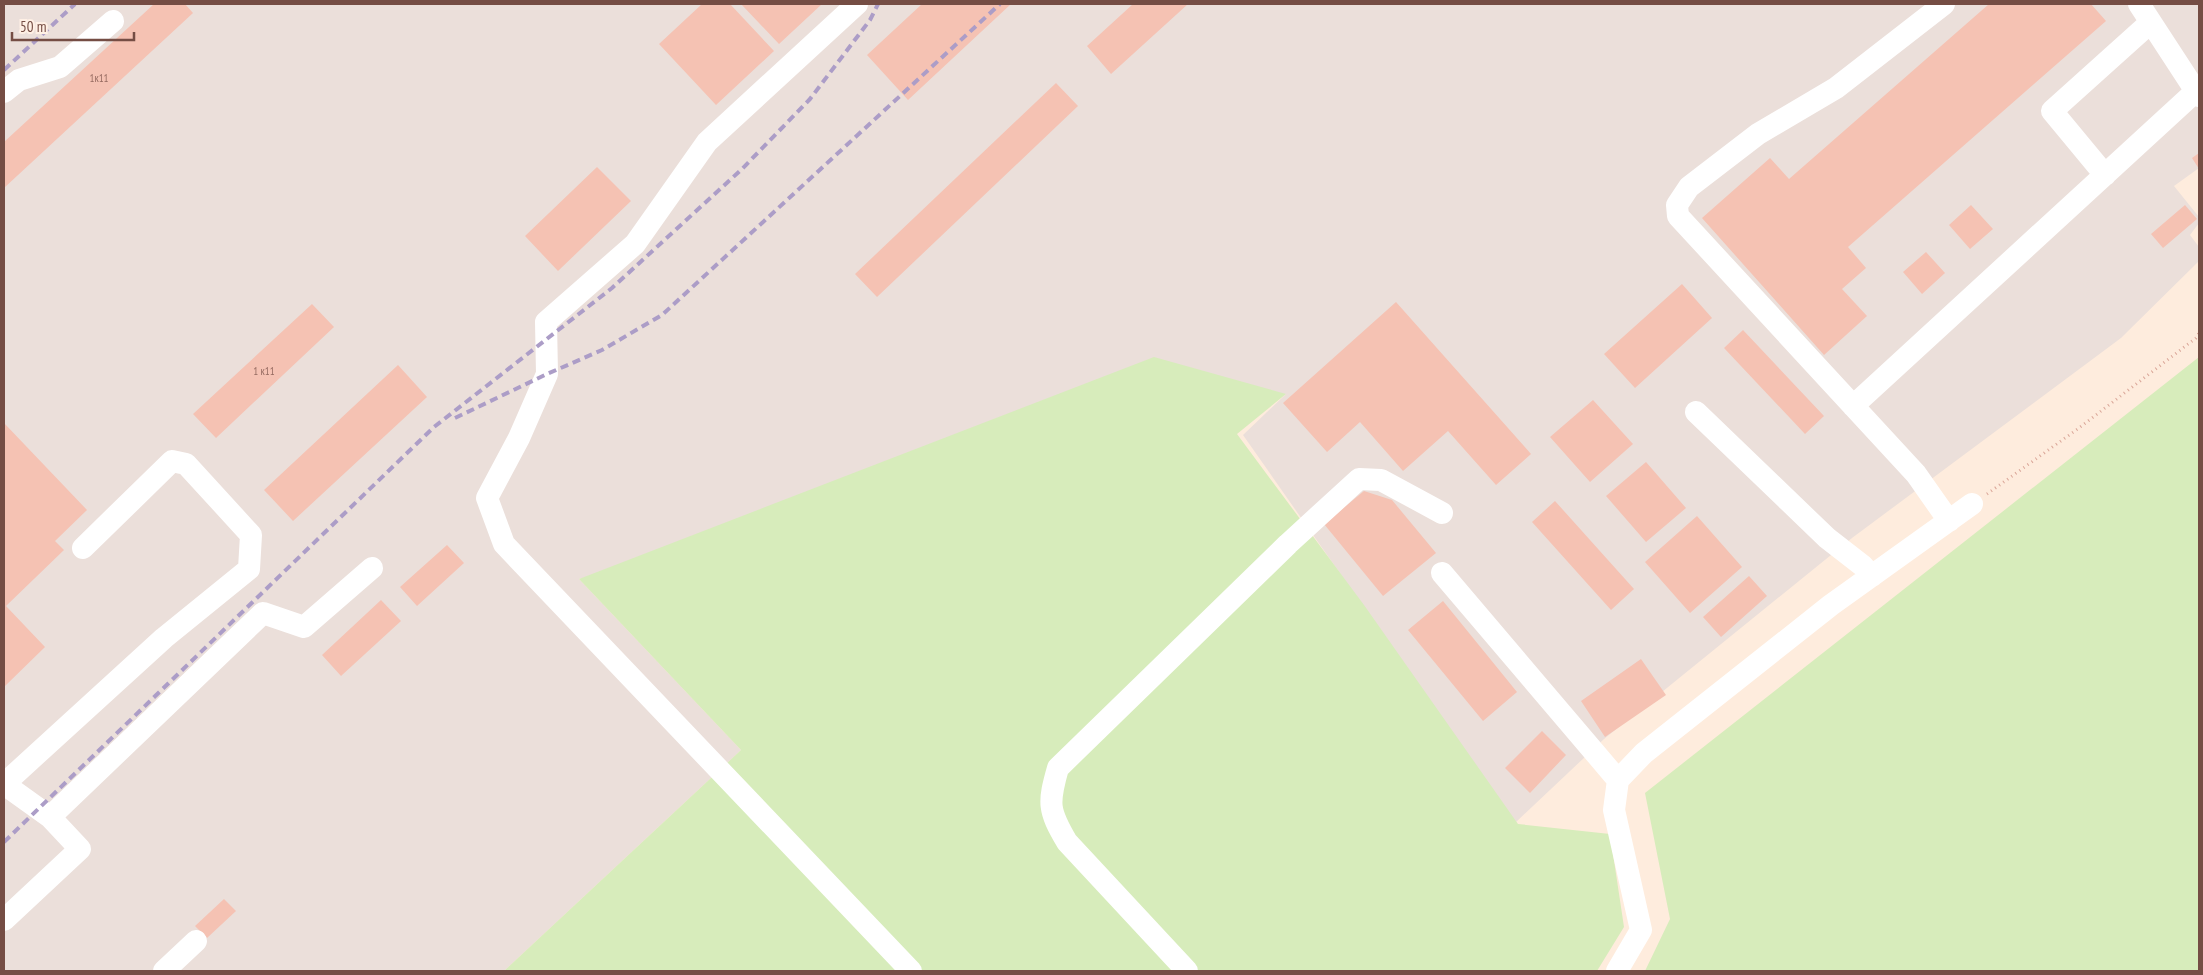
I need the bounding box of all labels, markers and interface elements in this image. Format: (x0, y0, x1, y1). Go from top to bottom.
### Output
scale bar (12, 10, 135, 42)
text: 50 m (20, 17, 46, 36)
house number: 1к11 (89, 71, 109, 85)
house number: 1 к11 (253, 364, 275, 378)

